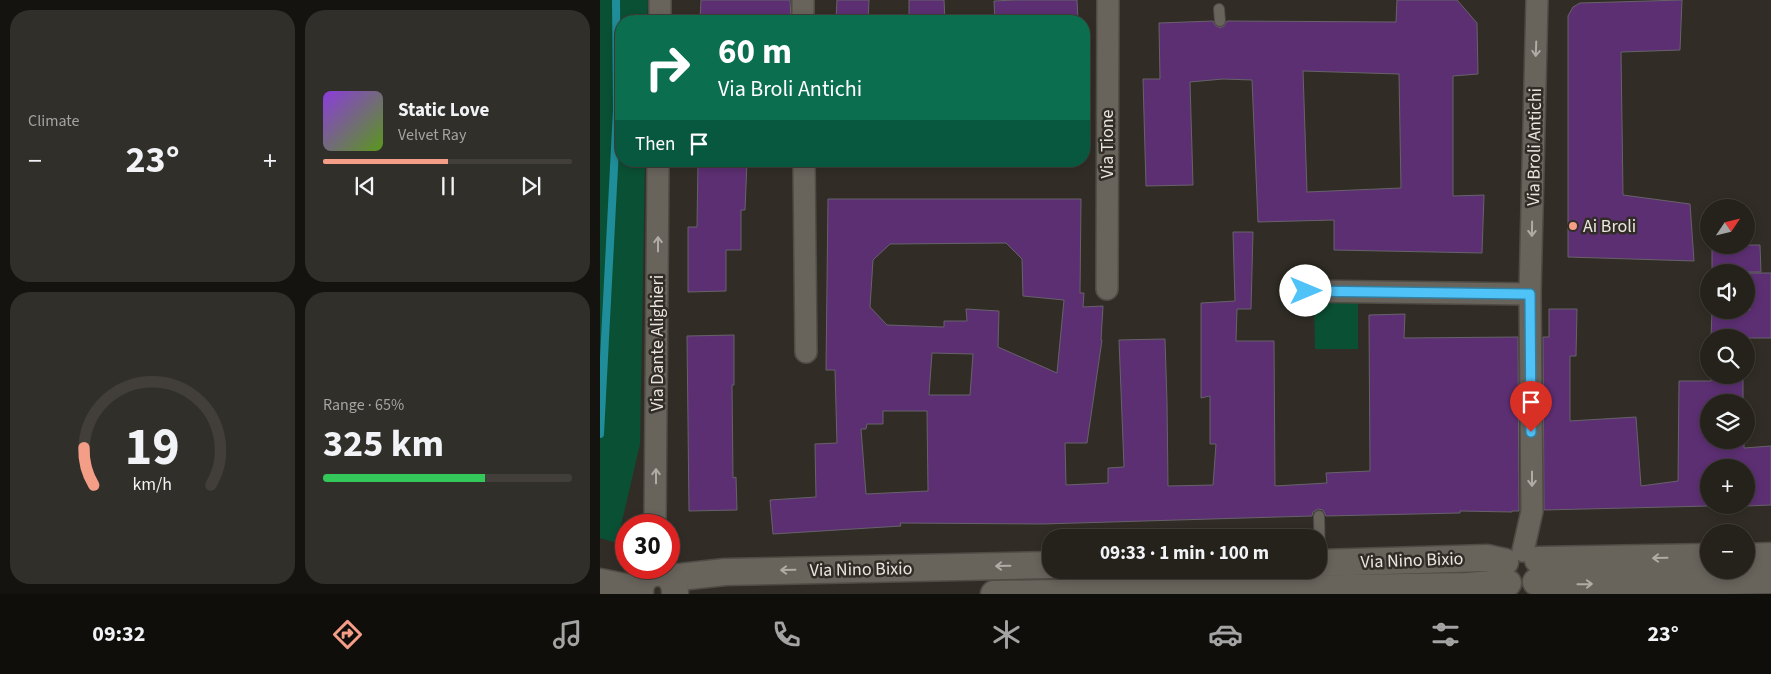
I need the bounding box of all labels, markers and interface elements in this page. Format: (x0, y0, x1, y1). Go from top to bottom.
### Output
text: 60 m (718, 27, 792, 77)
icon: right (635, 35, 700, 100)
one-way arrow (1531, 40, 1541, 56)
text: Via Broli Antichi (718, 73, 862, 105)
street label: Via Broli Antichi (1521, 88, 1548, 206)
text: Static Love (398, 97, 489, 124)
street label: Via Tione (1095, 109, 1120, 178)
text: Climate (28, 110, 79, 132)
text: Velvet Ray (398, 124, 466, 146)
icon: arrive (685, 130, 713, 158)
text: Then (635, 131, 675, 158)
text: 23° (126, 133, 180, 187)
text: − (28, 141, 42, 181)
text: + (263, 141, 277, 181)
icon: previous (351, 172, 379, 200)
icon: pause (434, 172, 462, 200)
icon: next (517, 172, 545, 200)
north arrow (1700, 199, 1755, 254)
map controls (1700, 199, 1755, 579)
place label: Ai Broli (1583, 214, 1636, 239)
one-way arrow (1527, 220, 1536, 236)
marker: Ai Broli (1567, 220, 1579, 232)
one-way arrow (653, 236, 663, 252)
position arrow (1279, 264, 1331, 316)
button: sound (1700, 264, 1755, 319)
street label: Via Dante Alighieri (645, 275, 670, 411)
button: search (1700, 329, 1755, 384)
pin (1510, 381, 1552, 432)
icon: arrive (1517, 388, 1545, 416)
text: Range · 65% (323, 394, 404, 416)
button: layers (1700, 394, 1755, 449)
text: 19 (125, 411, 180, 485)
text: 325 km (323, 417, 444, 471)
button: + (1700, 459, 1755, 514)
one-way arrow (651, 469, 661, 485)
one-way arrow (1527, 470, 1537, 486)
text: km/h (133, 472, 172, 497)
speed limit sign: 30 (615, 514, 680, 579)
button: − (1700, 524, 1755, 579)
text: 09:33 · 1 min · 100 m (1100, 540, 1269, 567)
street label: Via Nino Bixio (1360, 546, 1464, 575)
one-way arrow (1652, 554, 1668, 563)
street label: Via Nino Bixio (809, 556, 913, 583)
one-way arrow (995, 561, 1011, 571)
one-way arrow (780, 566, 796, 575)
one-way arrow (1576, 579, 1593, 589)
icon: directions (330, 617, 365, 652)
icon: music (550, 617, 585, 652)
icon: phone (769, 617, 804, 652)
icon: climate (989, 617, 1024, 652)
icon: car (1208, 617, 1243, 652)
icon: filters (1428, 617, 1463, 652)
text: 09:32 (92, 618, 145, 650)
text: 23° (1647, 618, 1679, 650)

